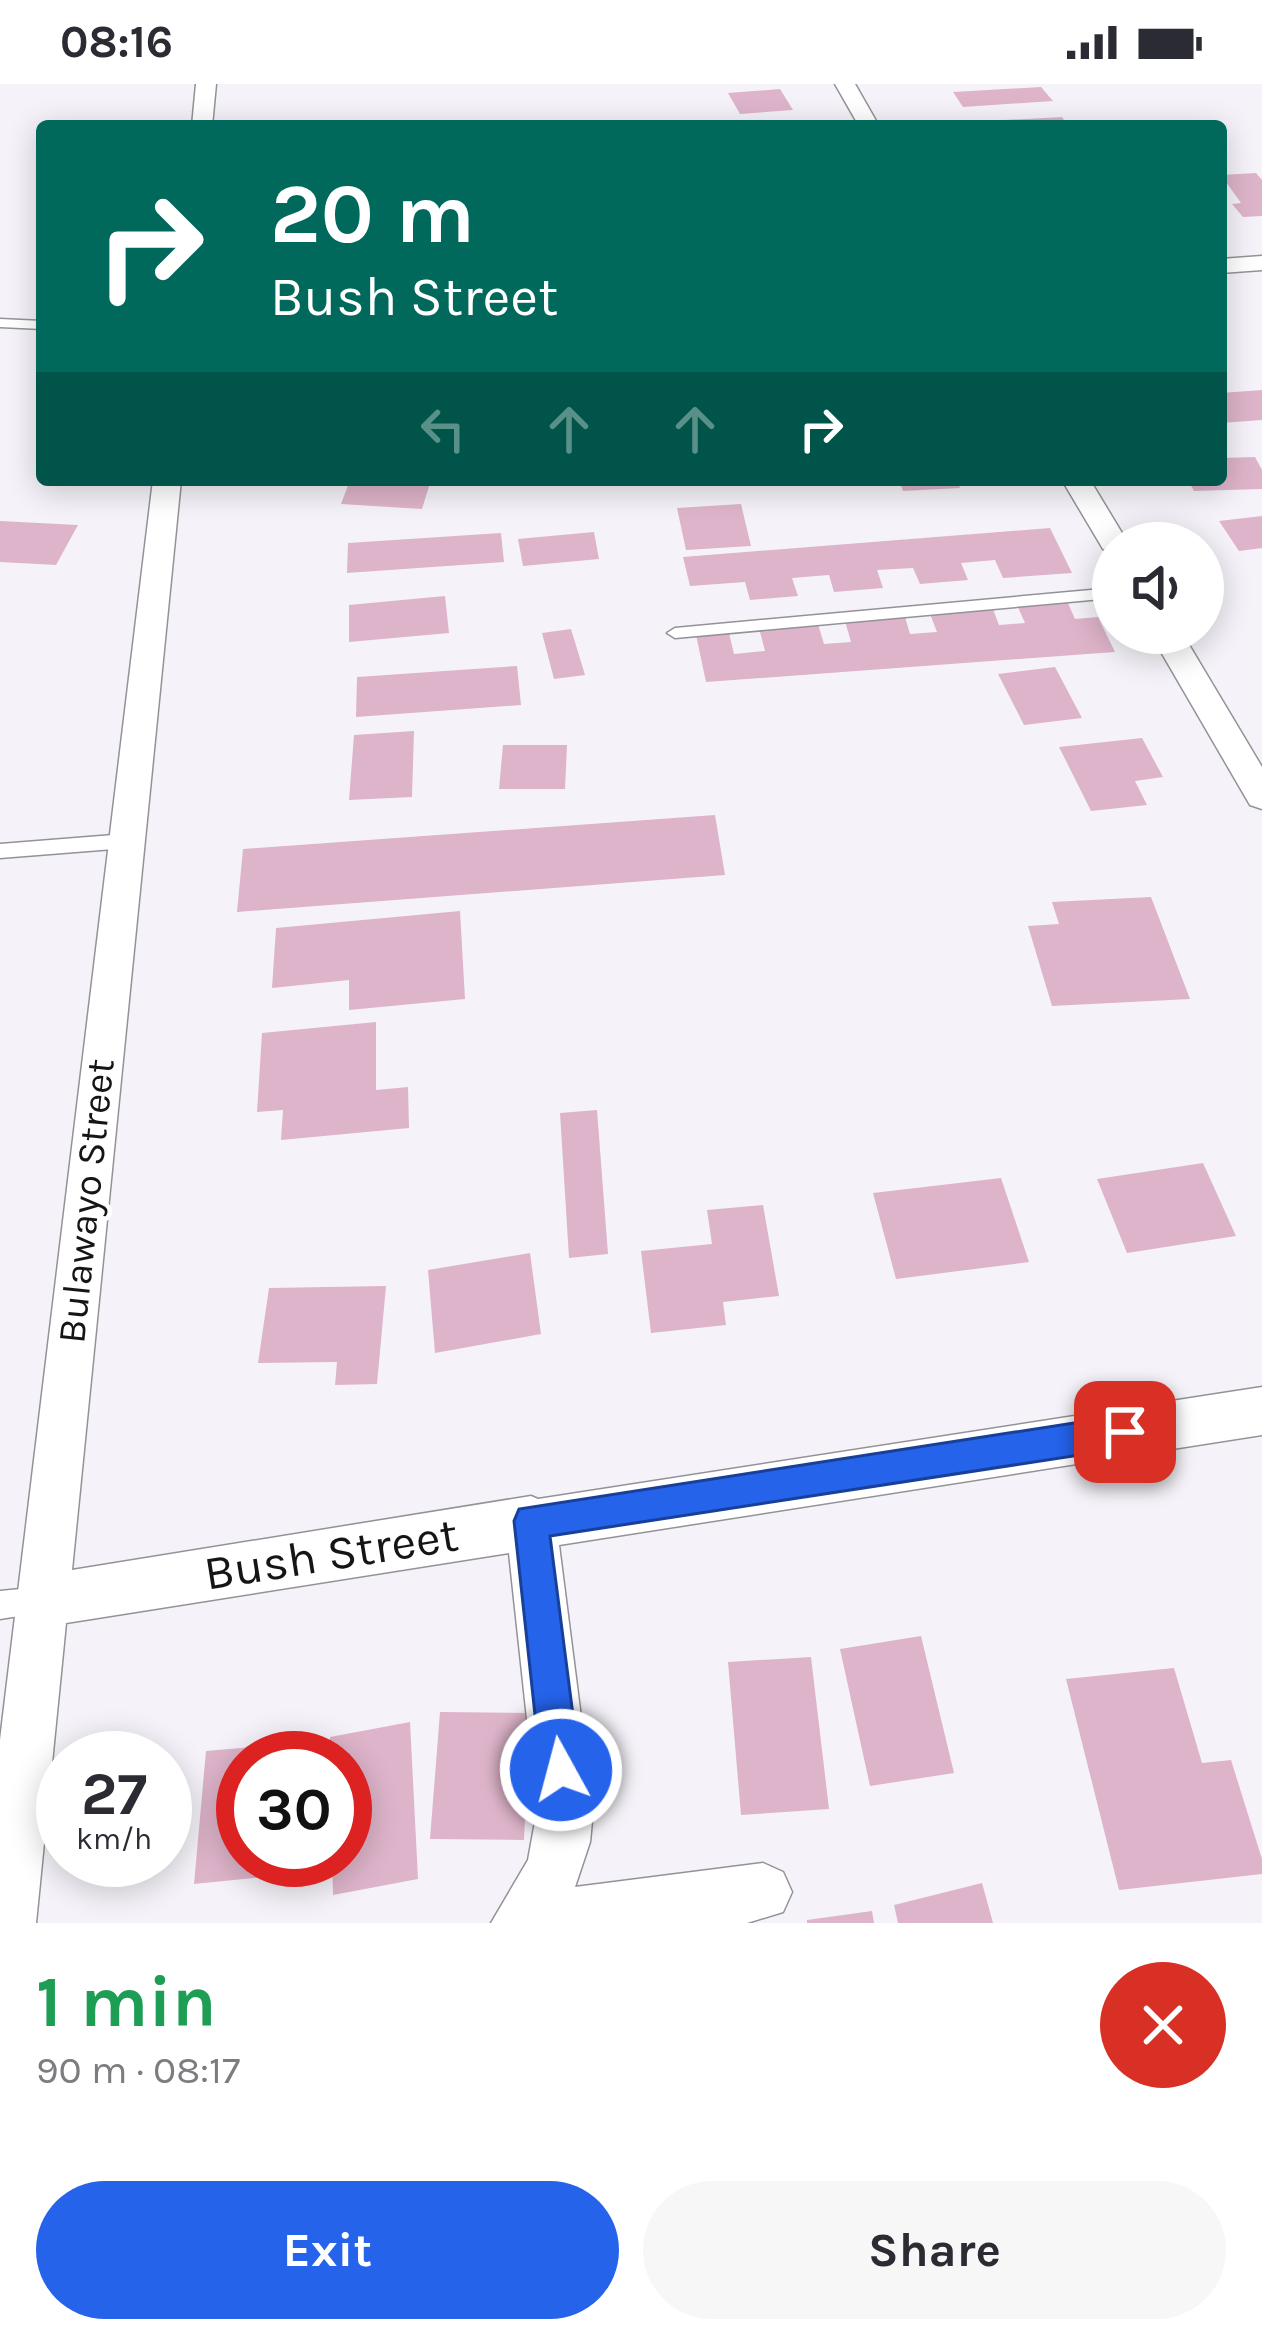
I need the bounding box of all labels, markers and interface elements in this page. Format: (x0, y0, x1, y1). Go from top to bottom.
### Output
text: 08:16 (60, 16, 173, 68)
text: 20 m (270, 165, 475, 263)
icon: right (72, 168, 228, 324)
text: Bush Street (270, 265, 558, 329)
icon: left (410, 396, 476, 462)
icon: ahead (536, 396, 602, 462)
icon: ahead (662, 396, 728, 462)
icon: right (788, 396, 854, 462)
map controls (1092, 522, 1224, 654)
button: sound (1092, 522, 1224, 654)
street label: Bulawayo Street (48, 1056, 124, 1346)
pin (1074, 1381, 1176, 1483)
icon: arrive (1092, 1399, 1158, 1465)
street label: Bush Street (200, 1506, 462, 1602)
position arrow (498, 1707, 624, 1833)
speed limit sign: 30 (216, 1731, 372, 1887)
text: 27 (81, 1759, 147, 1829)
text: km/h (76, 1821, 152, 1857)
text: 1 min (36, 1960, 217, 2044)
button: close (1100, 1962, 1226, 2088)
text: 90 m · 08:17 (36, 2047, 240, 2093)
button: Exit (36, 2181, 619, 2319)
button: Share (643, 2181, 1226, 2319)

